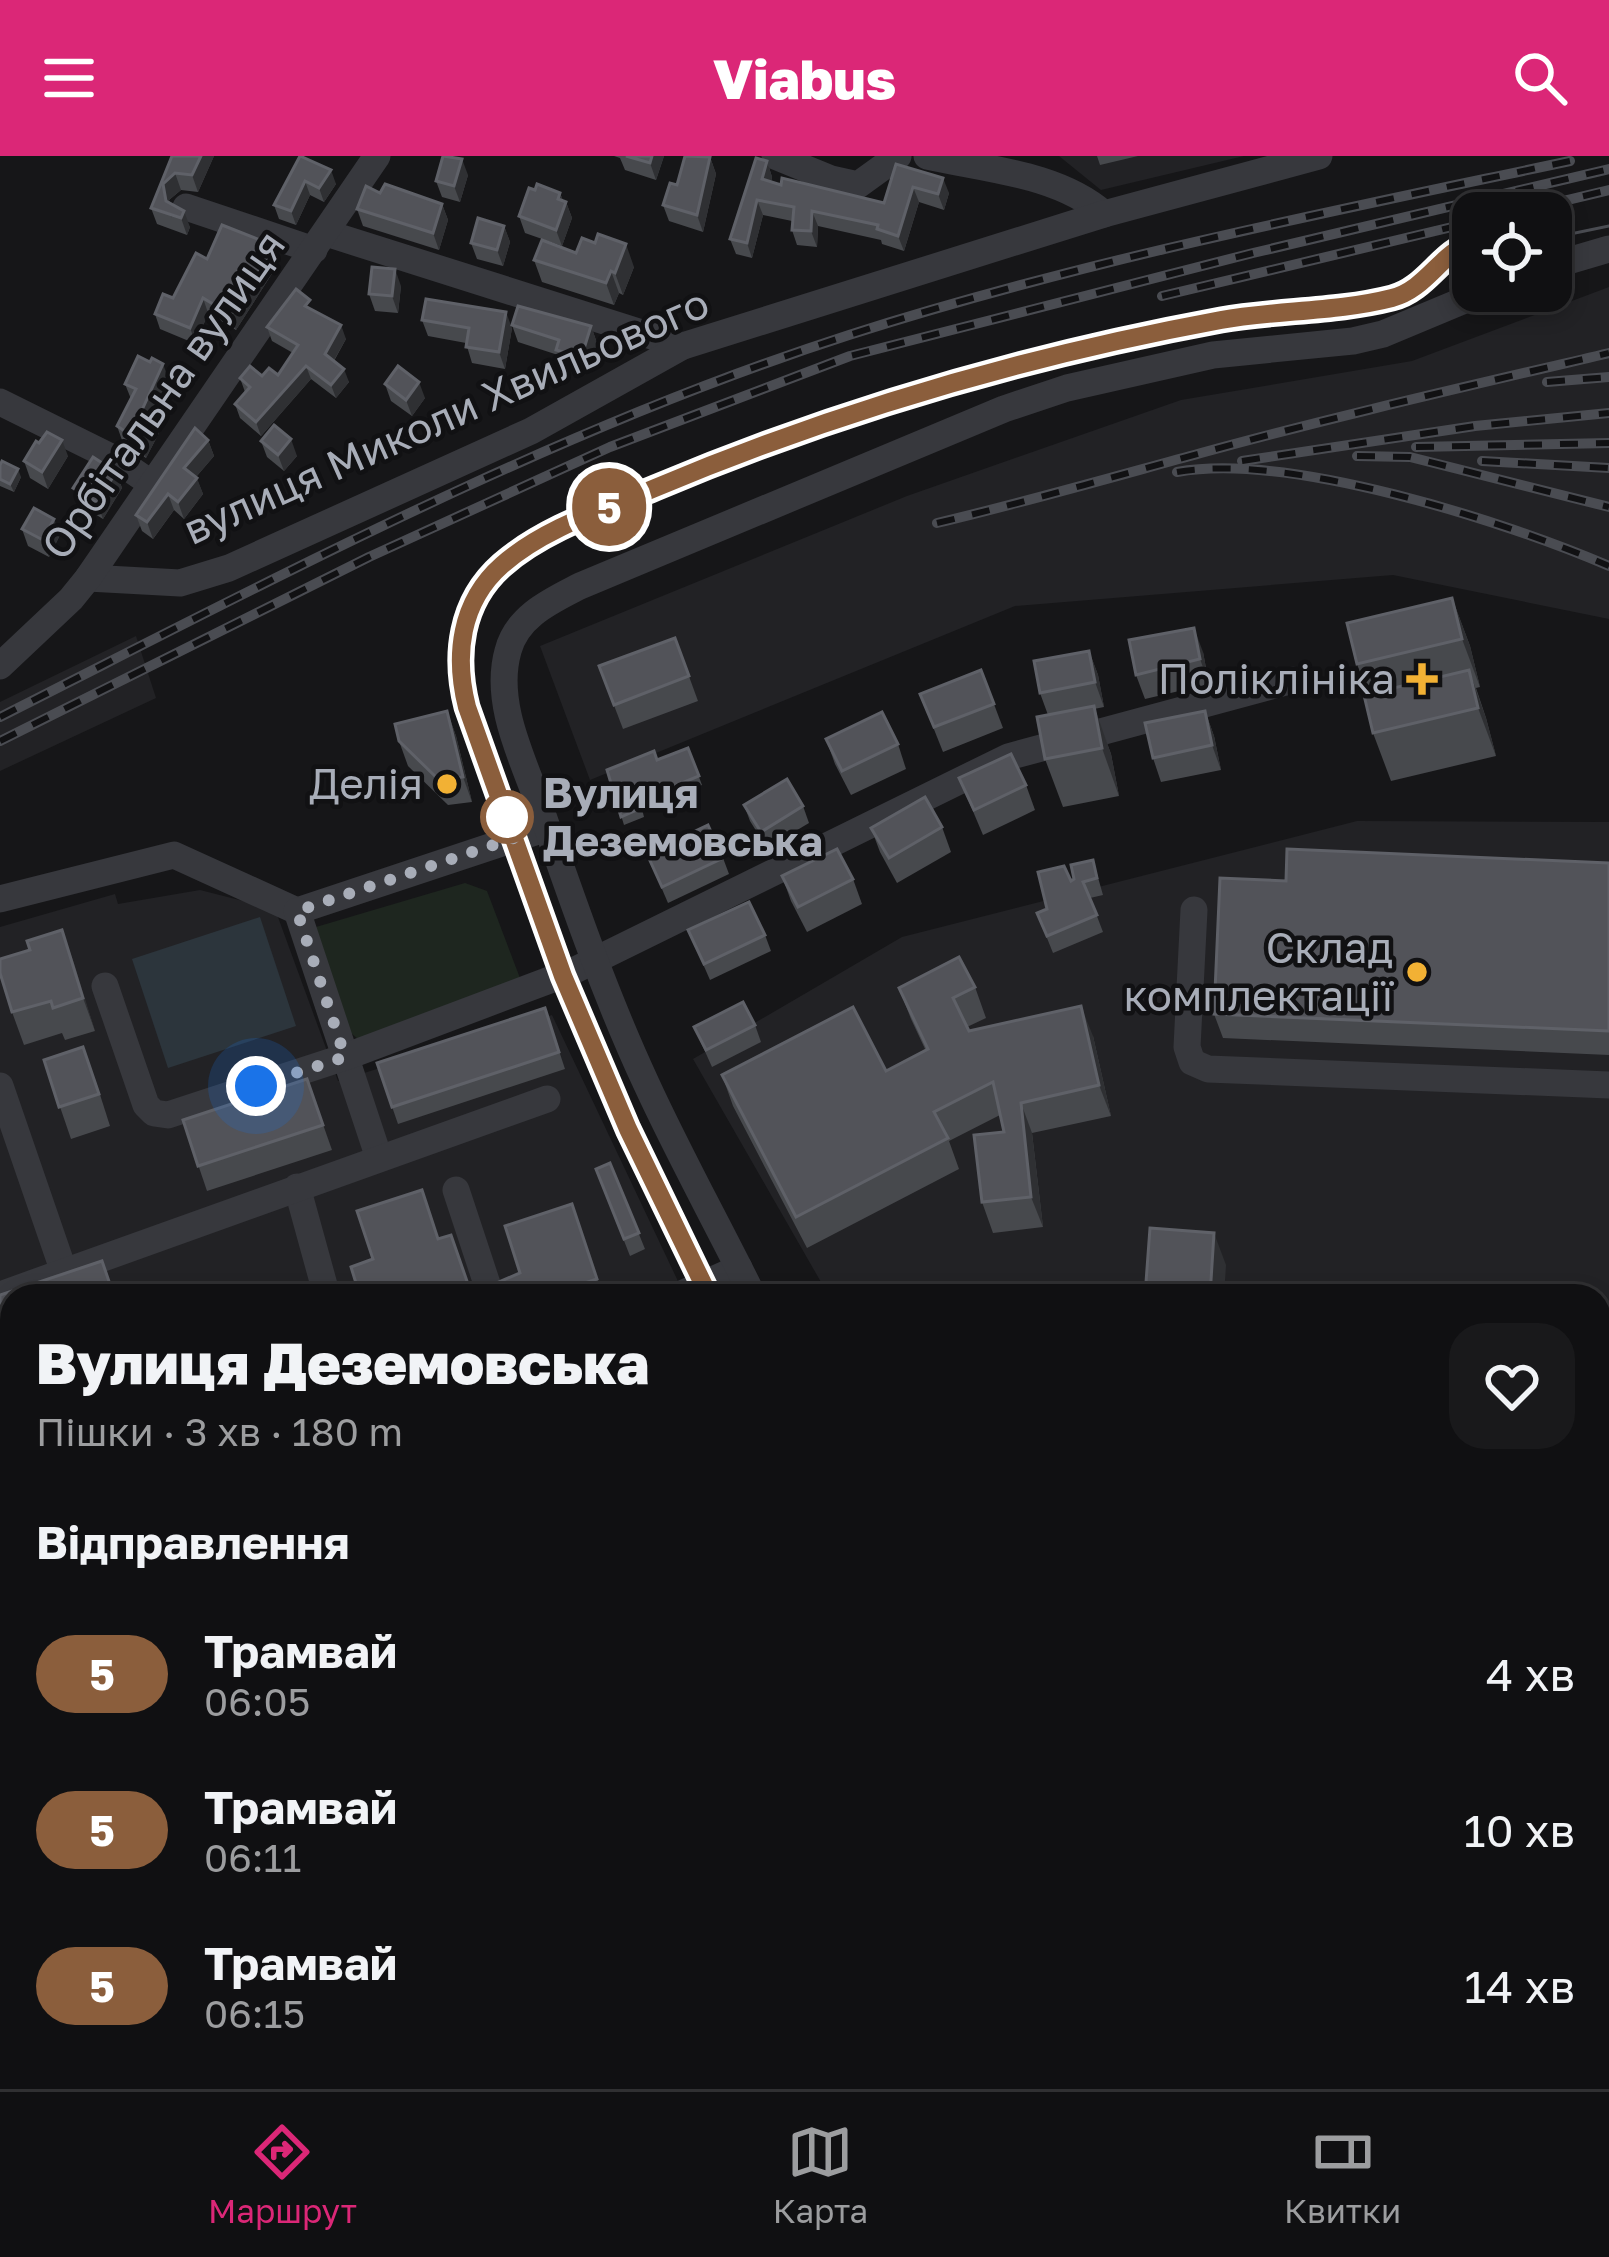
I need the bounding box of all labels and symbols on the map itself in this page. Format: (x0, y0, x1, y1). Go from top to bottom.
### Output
street label: Орбітальна вулиця (30, 221, 294, 568)
street label: вулиця Миколи Хвильового (175, 276, 716, 554)
line badge: 5 (570, 468, 648, 546)
place label: Поліклініка (1158, 653, 1395, 703)
marker: Поліклініка (1406, 663, 1438, 695)
place label: Делія (309, 758, 423, 808)
place label: Вулиця Деземовська (543, 767, 823, 865)
marker: Делія (434, 771, 460, 797)
marker: Вулиця Деземовська (482, 792, 532, 842)
place label: Склад комплектації (1124, 922, 1395, 1020)
marker: Склад комплектації (1404, 959, 1430, 985)
your location (226, 1056, 286, 1116)

